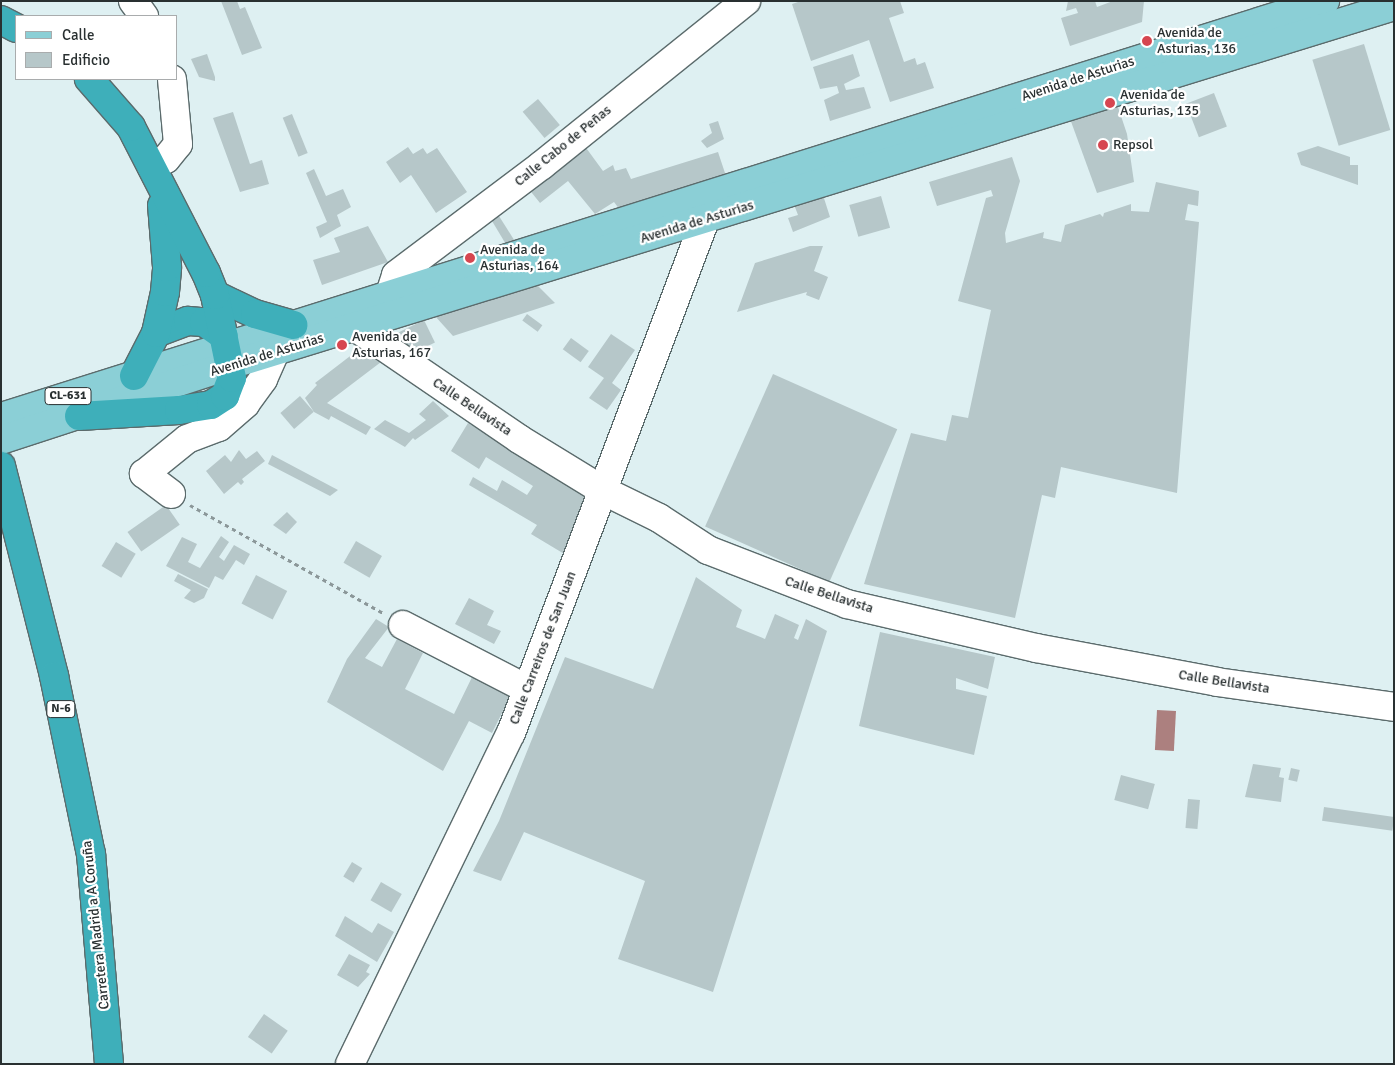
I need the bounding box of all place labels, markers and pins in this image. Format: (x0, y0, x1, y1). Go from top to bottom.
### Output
place label: Avenida de Asturias, 136 (1157, 25, 1236, 58)
marker: Avenida de Asturias, 136 (1141, 35, 1153, 47)
place label: Avenida de Asturias, 135 (1120, 87, 1199, 120)
marker: Avenida de Asturias, 135 (1104, 97, 1116, 109)
place label: Repsol (1113, 137, 1153, 153)
marker: Repsol (1097, 139, 1109, 151)
place label: Avenida de Asturias, 164 (480, 242, 559, 274)
marker: Avenida de Asturias, 164 (464, 252, 476, 264)
place label: Avenida de Asturias, 167 (352, 329, 431, 362)
marker: Avenida de Asturias, 167 (336, 339, 348, 351)

